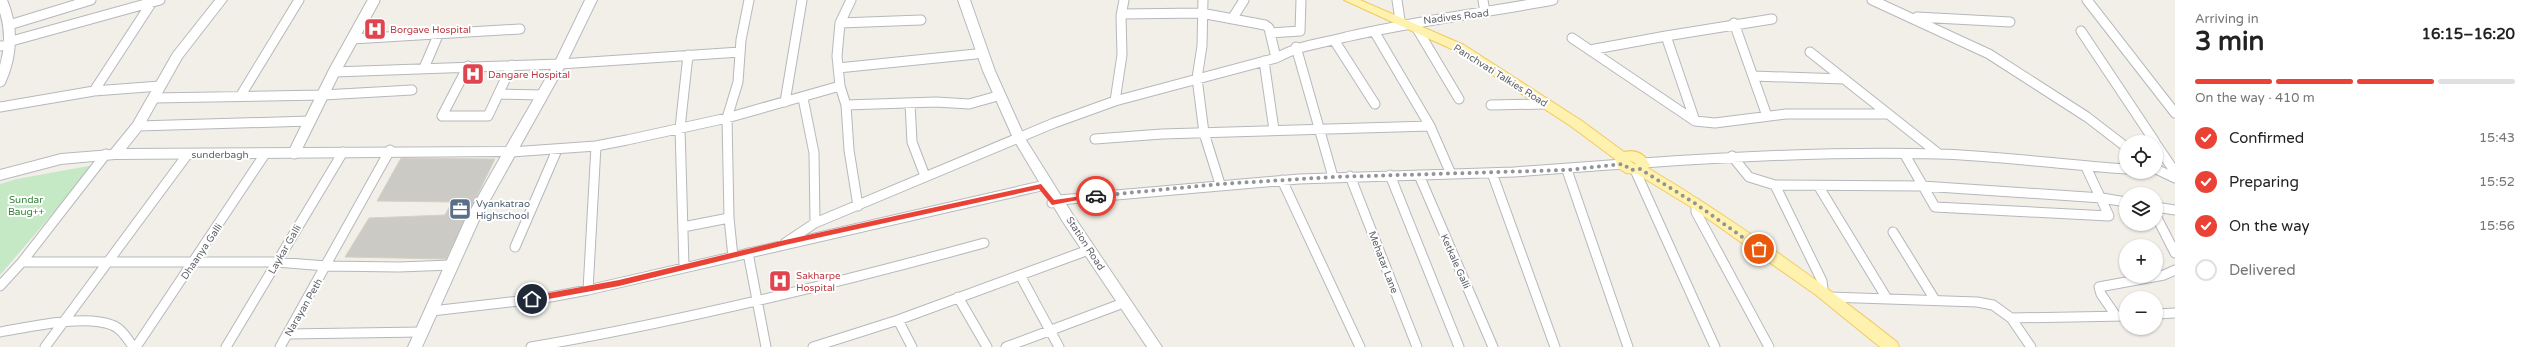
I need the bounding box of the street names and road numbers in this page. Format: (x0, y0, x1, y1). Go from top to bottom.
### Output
street label: Nadives Road (1423, 7, 1490, 27)
street label: Panchvati Talkies Road (1451, 42, 1550, 110)
street label: sunderbagh (191, 149, 249, 161)
street label: Station Road (1063, 214, 1107, 273)
street label: Dhaanya Galli (179, 221, 225, 282)
street label: Laykar Galli (266, 223, 304, 276)
street label: Mehatar Lane (1366, 230, 1401, 296)
street label: Ketkale Galli (1438, 232, 1472, 291)
street label: Narayan Peth (282, 276, 325, 339)

